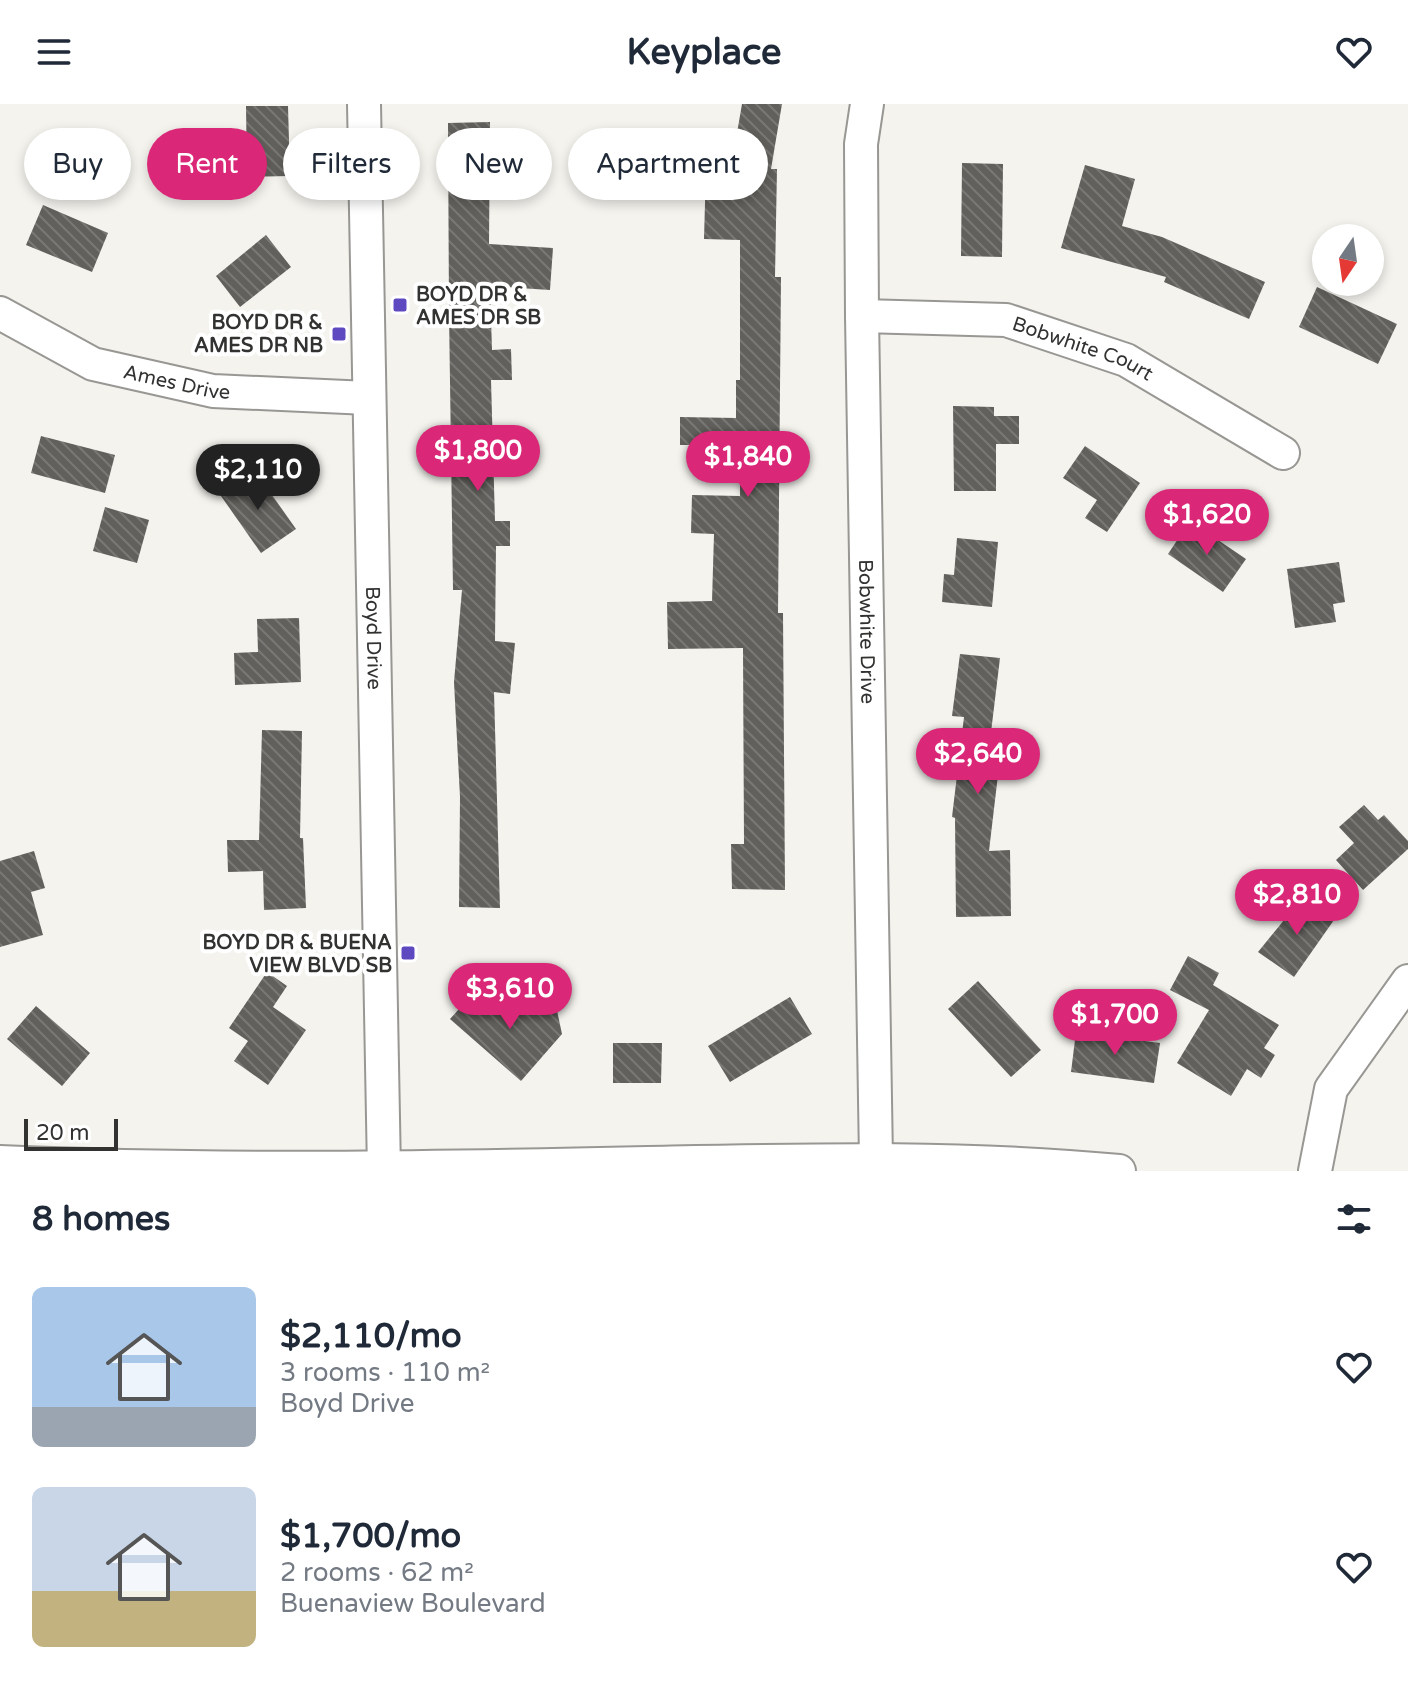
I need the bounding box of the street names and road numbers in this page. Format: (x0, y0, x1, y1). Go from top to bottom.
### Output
street label: Bobwhite Court (1009, 312, 1158, 387)
street label: Ames Drive (121, 360, 231, 405)
street label: Bobwhite Drive (853, 559, 879, 704)
street label: Boyd Drive (360, 586, 386, 690)

